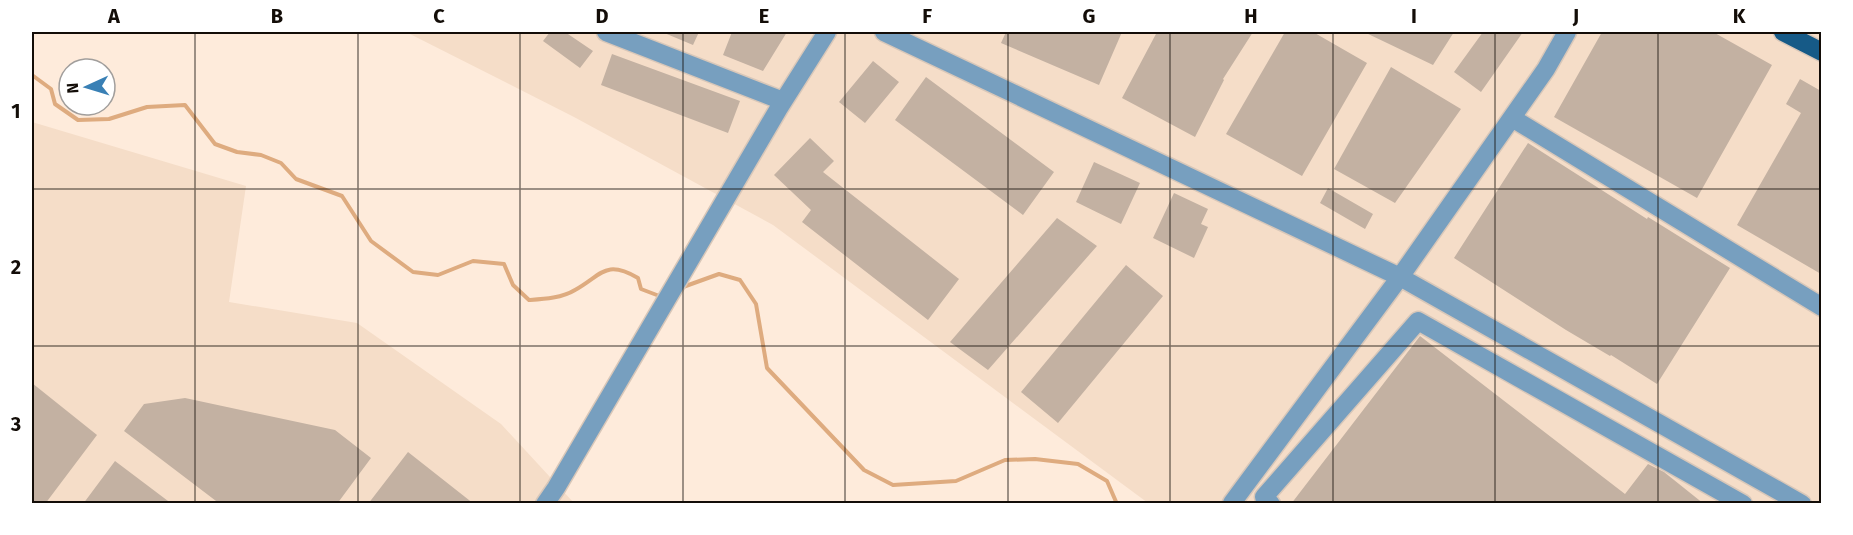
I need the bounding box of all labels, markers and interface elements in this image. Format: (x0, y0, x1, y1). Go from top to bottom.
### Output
text: A (107, 4, 121, 28)
text: B (271, 4, 283, 28)
text: C (433, 4, 445, 28)
text: D (595, 4, 609, 28)
text: E (759, 4, 769, 28)
text: F (922, 4, 932, 28)
text: G (1083, 4, 1095, 28)
text: H (1244, 4, 1258, 28)
text: I (1411, 4, 1417, 28)
text: J (1572, 4, 1579, 28)
text: K (1733, 4, 1746, 28)
north arrow (57, 57, 117, 117)
text: N (63, 82, 82, 94)
text: 1 (11, 99, 21, 123)
text: 2 (11, 255, 21, 279)
text: 3 (10, 412, 21, 436)

